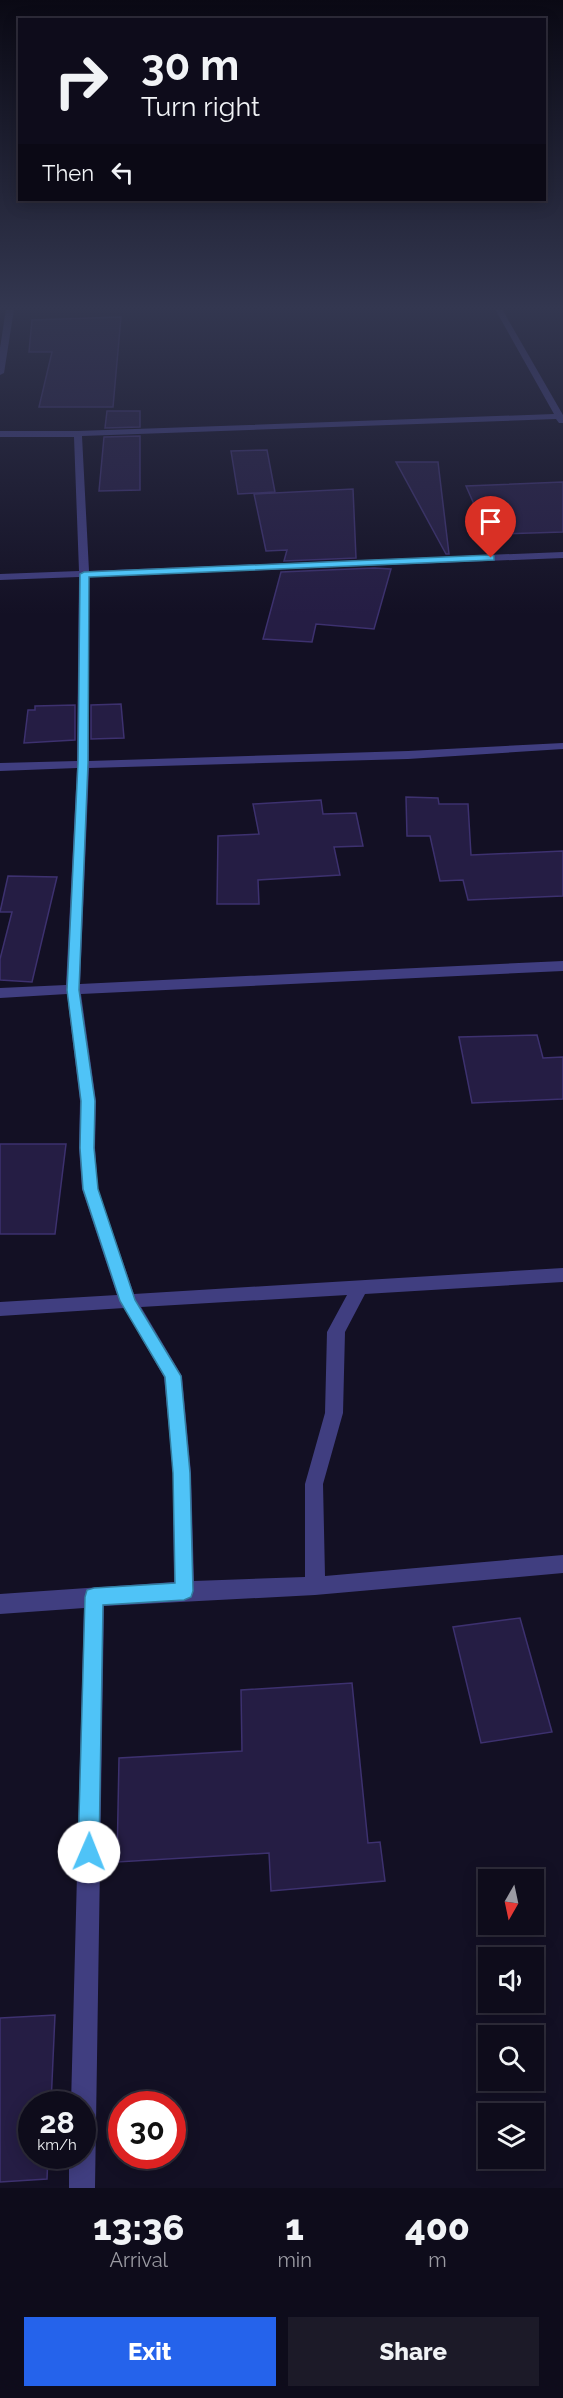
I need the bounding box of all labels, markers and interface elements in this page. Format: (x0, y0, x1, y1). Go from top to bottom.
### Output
text: 30 m (141, 41, 239, 90)
icon: right (42, 42, 120, 120)
text: Turn right (141, 91, 260, 122)
icon: left (106, 156, 139, 189)
text: Then (42, 160, 94, 186)
pin (465, 496, 516, 558)
icon: arrive (474, 505, 507, 538)
position arrow (57, 1820, 121, 1884)
north arrow (478, 1869, 544, 1935)
map controls (478, 1869, 544, 2169)
button: sound (478, 1947, 544, 2013)
button: search (478, 2025, 544, 2091)
speed limit sign: 30 (108, 2091, 186, 2169)
button: layers (478, 2103, 544, 2169)
text: 28 (39, 2105, 75, 2140)
text: km/h (37, 2136, 77, 2154)
text: 13:36 (93, 2206, 184, 2248)
text: 1 (285, 2206, 304, 2248)
text: 400 (405, 2206, 470, 2248)
text: Arrival (109, 2248, 168, 2272)
text: min (277, 2248, 312, 2272)
text: m (428, 2248, 447, 2272)
button: Exit (24, 2317, 276, 2386)
button: Share (288, 2317, 539, 2386)

